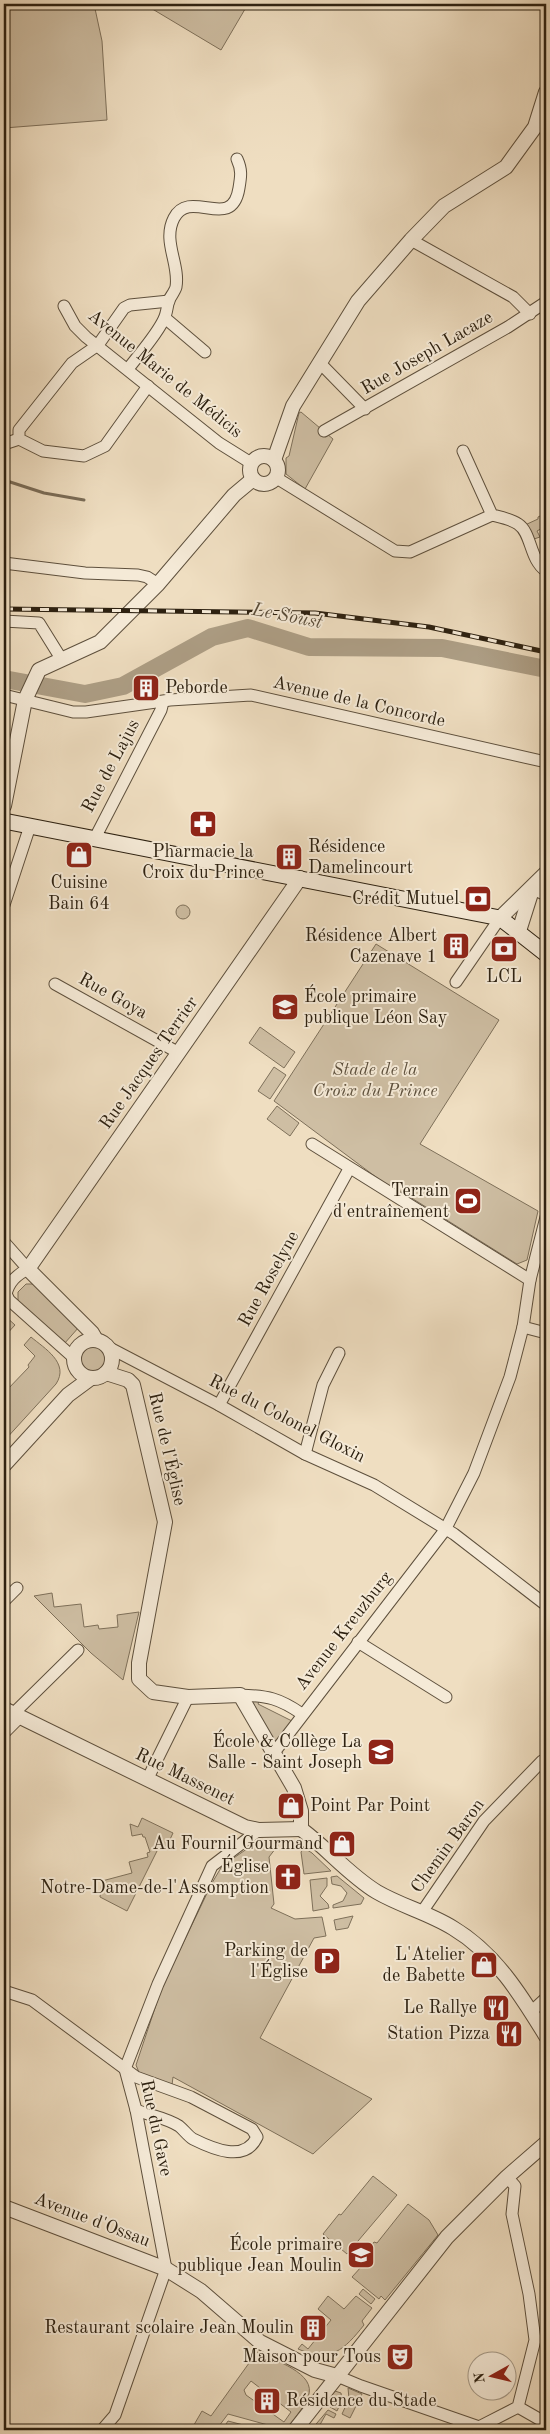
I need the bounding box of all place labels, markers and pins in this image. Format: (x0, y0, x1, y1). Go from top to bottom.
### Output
building icon: Peborde (131, 673, 161, 703)
place label: Peborde (165, 679, 228, 697)
pharmacy icon: Pharmacie la Croix du Prince (188, 809, 218, 839)
place label: Résidence Damelincourt (308, 838, 413, 877)
shop icon: Cuisine Bain 64 (64, 840, 94, 870)
building icon: Résidence Damelincourt (274, 842, 304, 872)
place label: Pharmacie la Croix du Prince (142, 843, 264, 882)
place label: Cuisine Bain 64 (48, 874, 110, 913)
bank icon: Crédit Mutuel (463, 884, 493, 914)
place label: Crédit Mutuel (352, 890, 459, 908)
place label: Résidence Albert Cazenave 1 (305, 927, 437, 966)
building icon: Résidence Albert Cazenave 1 (441, 931, 471, 961)
bank icon: LCL (489, 934, 519, 964)
place label: LCL (486, 968, 522, 986)
place label: École primaire publique Léon Say (304, 984, 448, 1027)
school or university icon: École primaire publique Léon Say (270, 992, 300, 1022)
place label: Terrain d'entraînement (333, 1182, 449, 1221)
sports icon: Terrain d'entraînement (453, 1186, 483, 1216)
place label: École & Collège La Salle - Saint Joseph (207, 1729, 362, 1772)
school or university icon: École & Collège La Salle - Saint Joseph (366, 1737, 396, 1767)
shop icon: Point Par Point (276, 1791, 306, 1821)
place label: Point Par Point (310, 1797, 430, 1815)
shop icon: Au Fournil Gourmand (327, 1829, 357, 1859)
place label: Au Fournil Gourmand (152, 1835, 323, 1853)
place label: Église Notre-Dame-de-l'Assomption (40, 1854, 269, 1897)
church icon: Église Notre-Dame-de-l'Assomption (273, 1862, 303, 1892)
place label: Parking de l'Église (224, 1942, 308, 1981)
parking icon: Parking de l'Église (312, 1946, 342, 1976)
place label: L'Atelier de Babette (383, 1946, 466, 1985)
shop icon: L'Atelier de Babette (469, 1950, 499, 1980)
restaurant icon: Le Rallye (481, 1993, 511, 2023)
place label: Le Rallye (403, 1999, 477, 2017)
restaurant icon: Station Pizza (494, 2019, 524, 2049)
place label: Station Pizza (387, 2025, 490, 2043)
place label: École primaire publique Jean Moulin (177, 2232, 342, 2275)
school or university icon: École primaire publique Jean Moulin (346, 2240, 376, 2270)
building icon: Restaurant scolaire Jean Moulin (298, 2313, 328, 2343)
place label: Restaurant scolaire Jean Moulin (44, 2319, 294, 2337)
theatre icon: Maison pour Tous (385, 2342, 415, 2372)
place label: Maison pour Tous (242, 2348, 381, 2366)
building icon: Résidence du Stade (252, 2386, 282, 2416)
place label: Résidence du Stade (286, 2392, 436, 2410)

